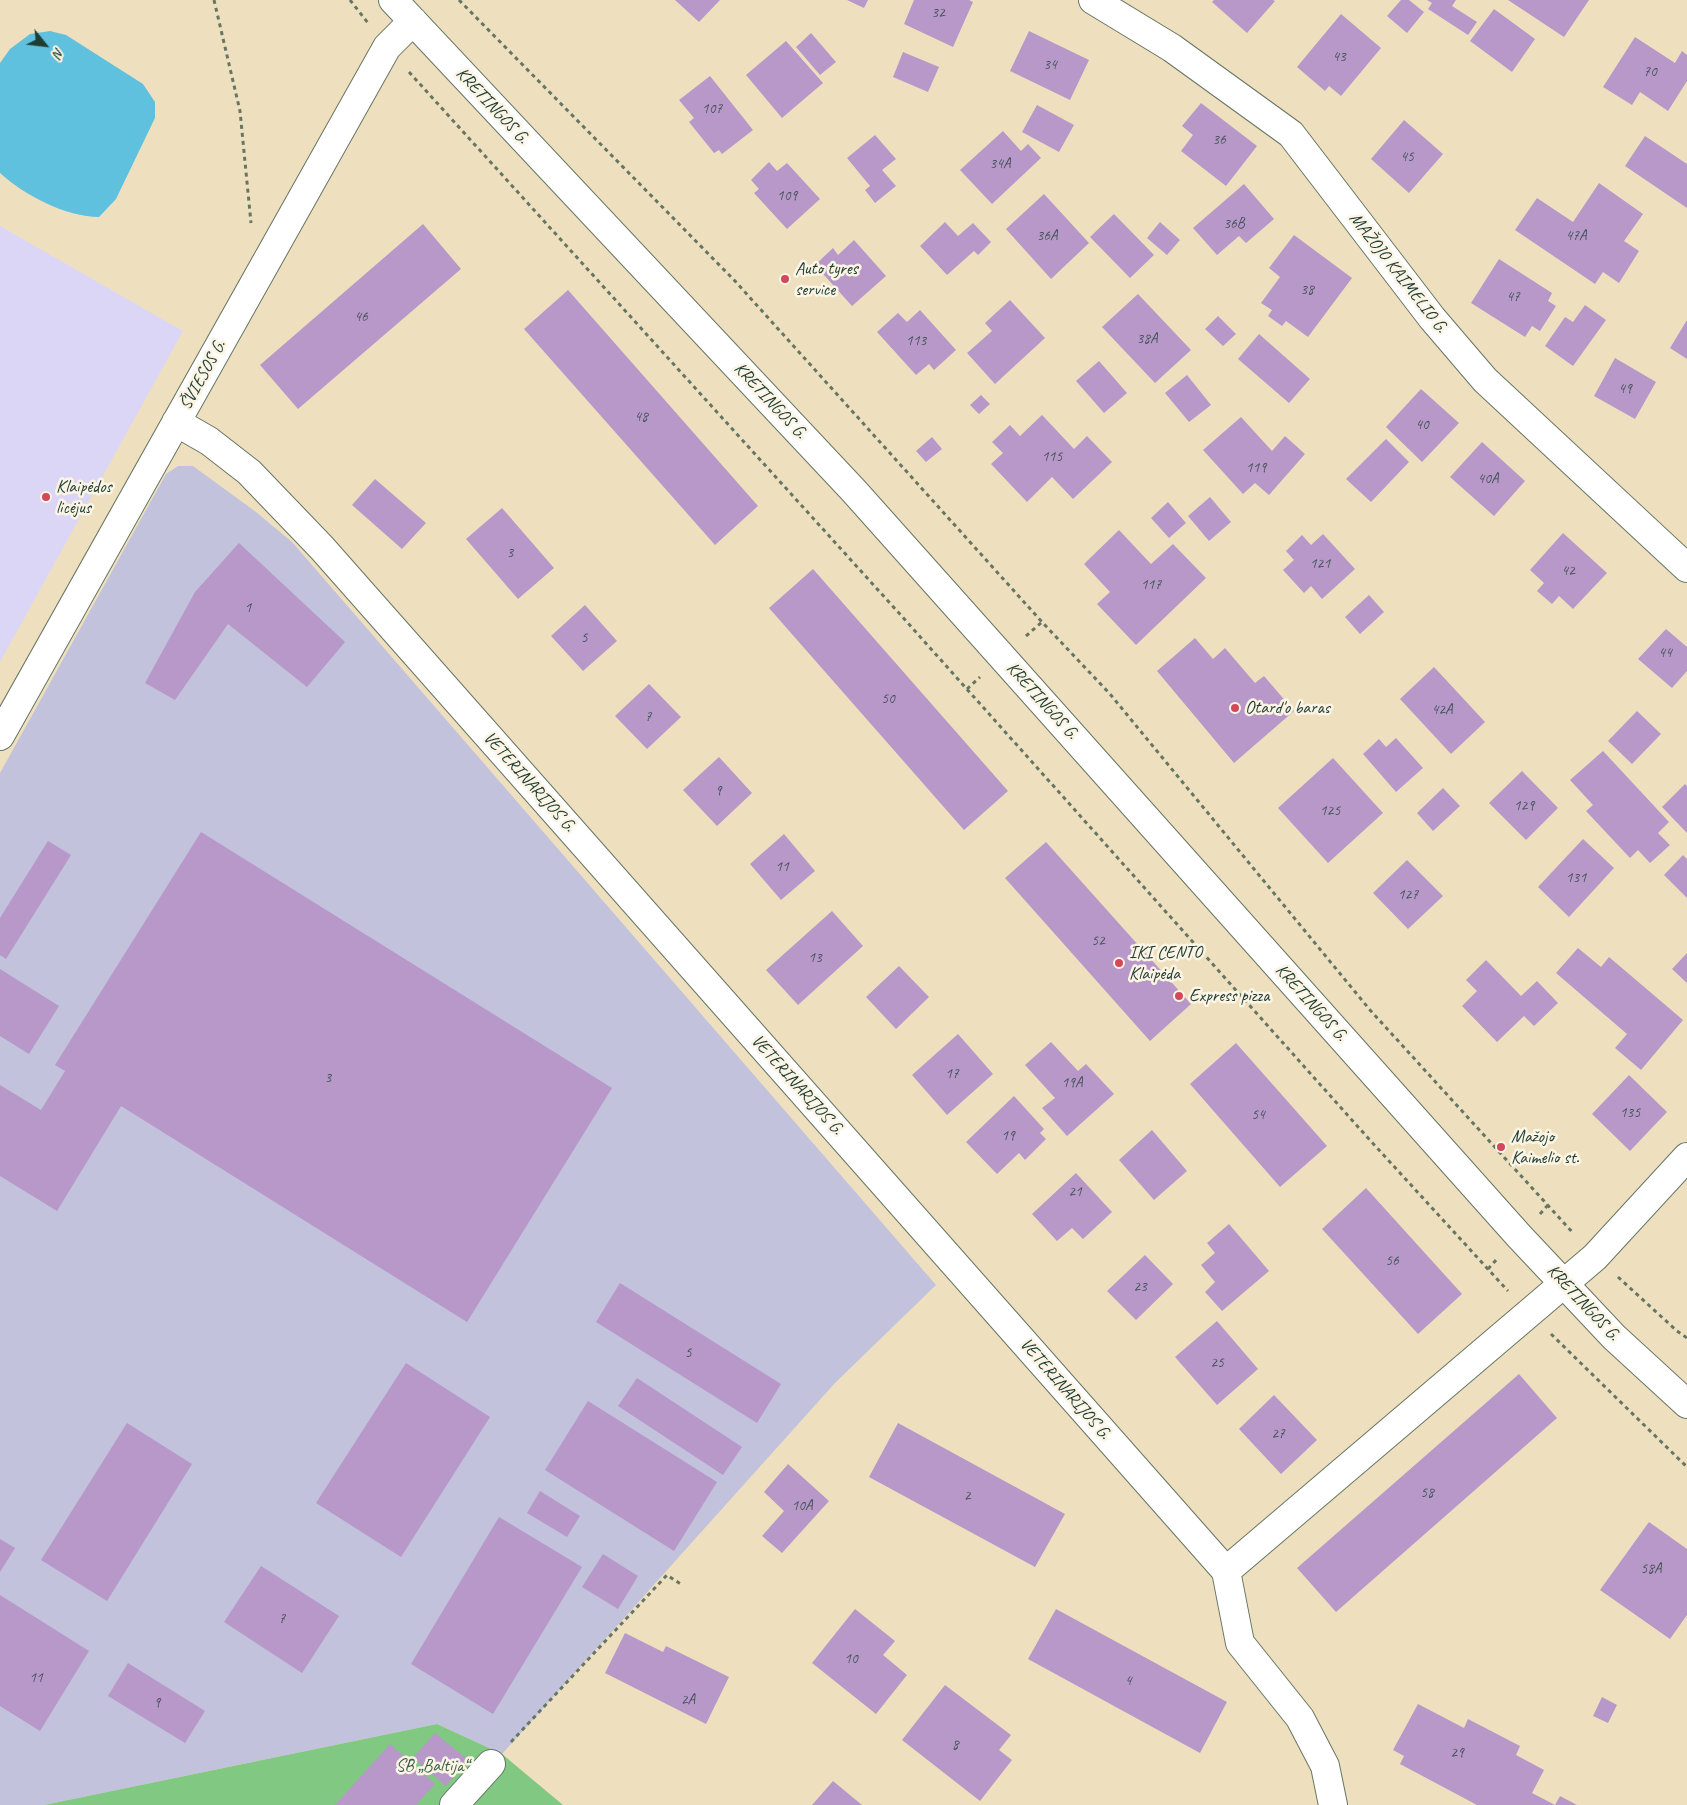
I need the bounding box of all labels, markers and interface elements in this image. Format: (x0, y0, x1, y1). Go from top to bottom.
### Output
house number: 32 (931, 4, 945, 22)
north arrow (20, 20, 70, 70)
text: N (49, 45, 68, 60)
house number: 43 (1332, 48, 1346, 66)
house number: 34 (1043, 56, 1057, 74)
street label: KRETINGOS G. (451, 63, 533, 149)
house number: 70 (1643, 63, 1657, 81)
house number: 107 (702, 100, 722, 118)
house number: 36 (1212, 131, 1226, 149)
house number: 45 (1400, 148, 1414, 166)
house number: 34A (989, 155, 1011, 173)
house number: 109 (777, 187, 797, 205)
street label: MAŽOJO KAIMELIO G. (1344, 208, 1452, 338)
house number: 36B (1223, 215, 1245, 233)
house number: 36A (1036, 227, 1058, 245)
house number: 47A (1565, 227, 1587, 245)
place label: Auto tyres service (795, 258, 858, 300)
marker: Auto tyres service (779, 273, 791, 285)
house number: 38 (1300, 281, 1314, 299)
house number: 47 (1506, 288, 1520, 306)
house number: 46 (354, 308, 368, 326)
house number: 38A (1136, 330, 1158, 348)
house number: 113 (906, 332, 926, 350)
street label: ŠVIESOS G. (175, 336, 231, 414)
street label: KRETINGOS G. (729, 358, 811, 444)
house number: 49 (1618, 380, 1632, 398)
house number: 48 (634, 408, 648, 426)
house number: 40 (1415, 416, 1429, 434)
house number: 115 (1042, 448, 1062, 466)
house number: 119 (1246, 459, 1266, 477)
house number: 40A (1477, 470, 1499, 488)
place label: Klaipėdos licėjus (56, 476, 112, 518)
marker: Klaipėdos licėjus (40, 491, 52, 503)
house number: 3 (507, 544, 513, 562)
house number: 121 (1310, 555, 1330, 573)
house number: 42 (1561, 562, 1575, 580)
house number: 117 (1141, 576, 1161, 594)
house number: 1 (245, 599, 251, 617)
house number: 5 (581, 629, 587, 647)
house number: 44 (1658, 644, 1672, 662)
street label: KRETINGOS G. (1002, 658, 1082, 744)
house number: 50 (881, 690, 895, 708)
place label: Otard'o baras (1245, 697, 1330, 719)
house number: 42A (1431, 701, 1453, 719)
marker: Otard'o baras (1229, 702, 1241, 714)
house number: 7 (645, 708, 651, 726)
street label: VETERINARIJOS G. (478, 727, 580, 837)
house number: 9 (715, 782, 721, 800)
house number: 129 (1514, 797, 1534, 815)
house number: 125 (1320, 802, 1340, 820)
house number: 11 (775, 858, 789, 876)
house number: 131 (1566, 869, 1586, 887)
house number: 127 (1398, 886, 1418, 904)
house number: 52 (1091, 932, 1105, 950)
place label: IKI CENTO Klaipėda (1129, 942, 1202, 984)
house number: 13 (808, 949, 822, 967)
marker: IKI CENTO Klaipėda (1113, 957, 1125, 969)
street label: KRETINGOS G. (1271, 960, 1351, 1046)
place label: Express pizza (1189, 985, 1269, 1007)
marker: Express pizza (1173, 990, 1185, 1002)
street label: VETERINARIJOS G. (746, 1030, 848, 1140)
house number: 17 (945, 1065, 959, 1083)
house number: 3 (325, 1069, 331, 1087)
house number: 19A (1061, 1074, 1083, 1092)
house number: 135 (1620, 1104, 1640, 1122)
house number: 54 (1251, 1106, 1265, 1124)
place label: Mažojo Kaimelio st. (1511, 1126, 1579, 1168)
house number: 19 (1001, 1127, 1015, 1145)
marker: Mažojo Kaimelio st. (1495, 1141, 1507, 1153)
house number: 21 (1068, 1183, 1082, 1201)
house number: 56 (1385, 1252, 1399, 1270)
street label: KRETINGOS G. (1542, 1260, 1624, 1346)
house number: 23 (1133, 1278, 1147, 1296)
street label: VETERINARIJOS G. (1015, 1334, 1115, 1444)
house number: 5 (685, 1344, 691, 1362)
house number: 25 (1210, 1354, 1224, 1372)
house number: 27 (1271, 1425, 1285, 1443)
house number: 58 (1420, 1484, 1434, 1502)
house number: 2 (964, 1487, 970, 1505)
house number: 10A (791, 1497, 813, 1515)
house number: 58A (1640, 1560, 1662, 1578)
house number: 7 (279, 1610, 285, 1628)
house number: 10 (844, 1650, 858, 1668)
house number: 11 (29, 1669, 43, 1687)
house number: 4 (1125, 1672, 1131, 1690)
house number: 2A (681, 1691, 695, 1709)
house number: 9 (154, 1694, 160, 1712)
house number: 8 (952, 1736, 958, 1754)
house number: 29 (1450, 1744, 1464, 1762)
park label: SB „Baltija“ (396, 1755, 468, 1777)

